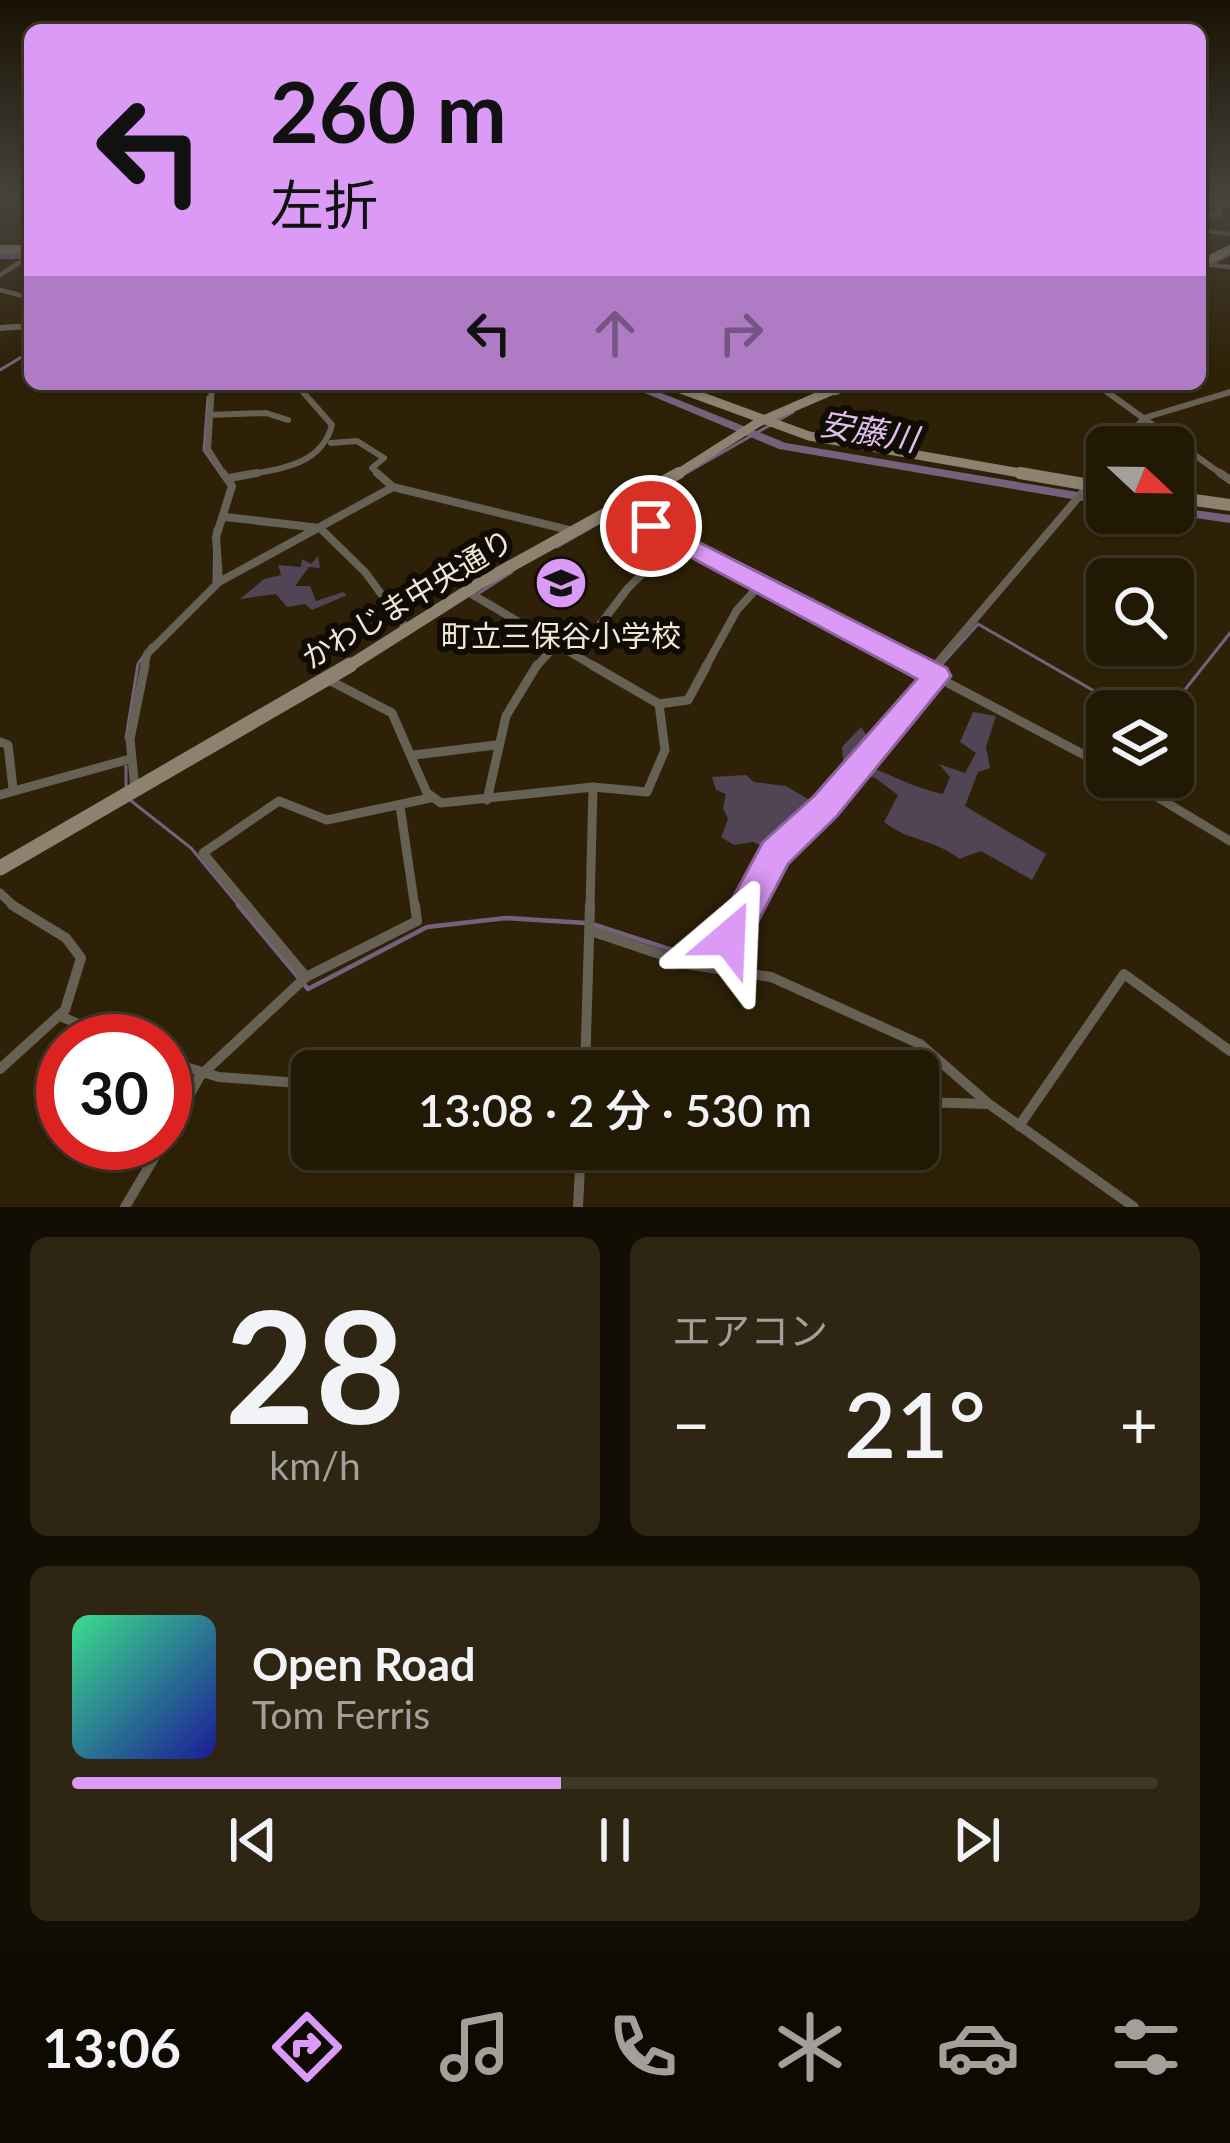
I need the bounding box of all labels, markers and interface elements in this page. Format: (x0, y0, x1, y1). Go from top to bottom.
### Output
text: 260 m (270, 60, 507, 161)
icon: left (72, 72, 228, 228)
text: 左折 (270, 172, 378, 237)
icon: left (456, 300, 522, 366)
icon: ahead (582, 300, 648, 366)
icon: right (708, 300, 774, 366)
water label: 安藤川 (817, 402, 924, 459)
north arrow (1086, 426, 1194, 534)
map controls (1086, 426, 1194, 798)
pin (600, 475, 702, 577)
icon: arrive (618, 493, 684, 559)
street label: かわじま中央通り (295, 521, 519, 675)
school or university icon: 町立三保谷小学校 (533, 555, 589, 611)
button: search (1086, 558, 1194, 666)
place label: 町立三保谷小学校 (441, 617, 681, 653)
button: layers (1086, 690, 1194, 798)
position arrow (666, 875, 792, 1001)
speed limit sign: 30 (36, 1014, 192, 1170)
text: 13:08 · 2 分 · 530 m (418, 1083, 812, 1137)
text: 28 (225, 1270, 405, 1457)
text: エアコン (672, 1307, 828, 1353)
text: 21° (844, 1369, 986, 1477)
text: − (672, 1384, 710, 1463)
text: + (1120, 1384, 1158, 1463)
text: km/h (269, 1442, 361, 1488)
text: Open Road (252, 1637, 476, 1691)
text: Tom Ferris (252, 1691, 430, 1737)
icon: previous (220, 1807, 286, 1873)
icon: pause (582, 1807, 648, 1873)
icon: next (944, 1807, 1010, 1873)
icon: directions (265, 2005, 349, 2089)
icon: music (433, 2005, 517, 2089)
icon: phone (601, 2005, 685, 2089)
icon: climate (768, 2005, 852, 2089)
icon: car (936, 2005, 1020, 2089)
icon: filters (1104, 2005, 1188, 2089)
text: 13:06 (42, 2015, 181, 2080)

